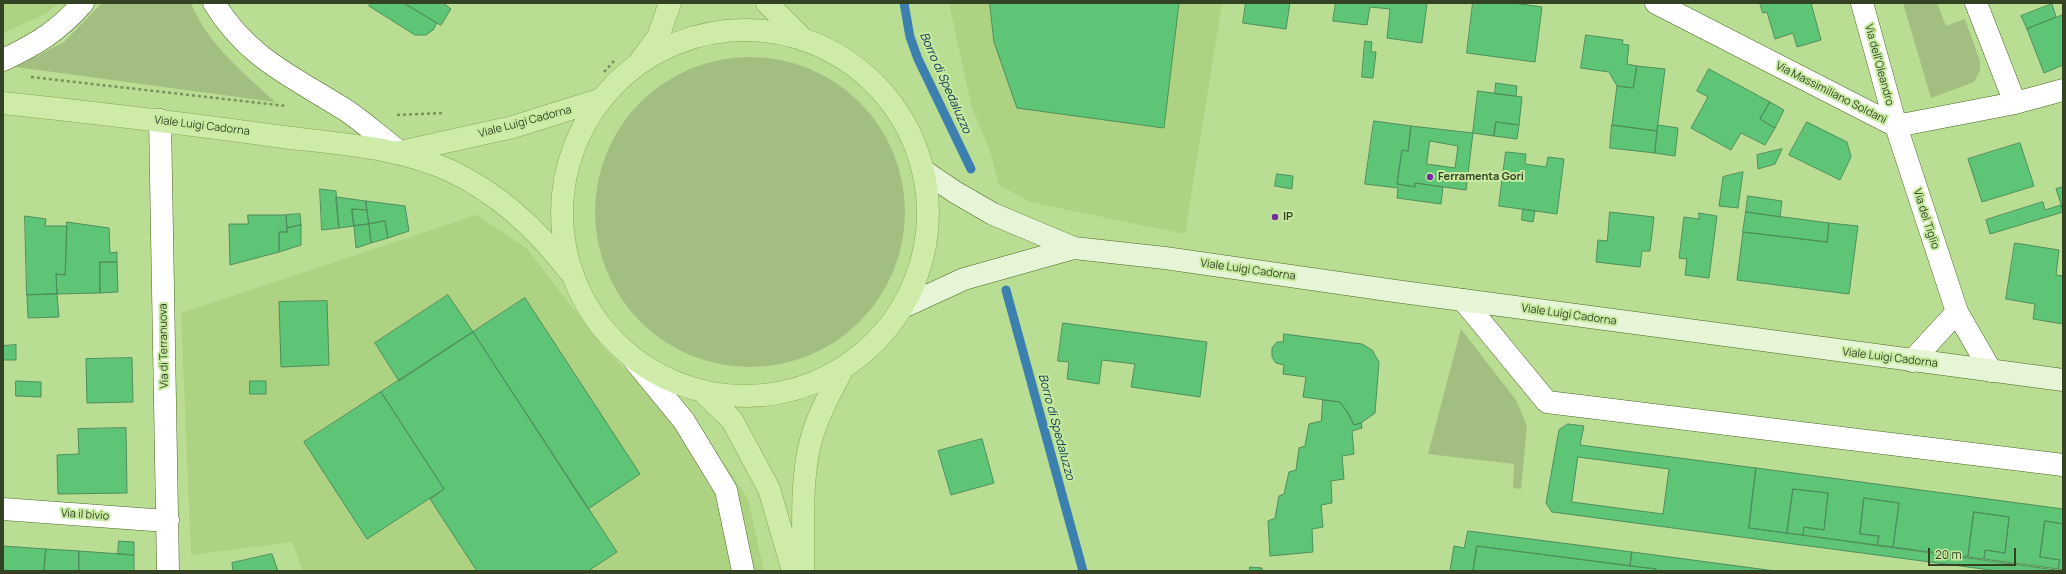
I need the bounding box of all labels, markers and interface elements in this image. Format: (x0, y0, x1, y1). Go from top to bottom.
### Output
street label: Via dell'Oleandro (1862, 23, 1896, 107)
water label: Borro di Spedaluzzo (916, 30, 974, 136)
street label: Via Massimiliano Soldani (1773, 59, 1889, 127)
street label: Viale Luigi Cadorna (477, 103, 573, 141)
street label: Viale Luigi Cadorna (154, 114, 250, 138)
place label: Ferramenta Gori (1438, 170, 1524, 184)
marker: Ferramenta Gori (1425, 172, 1435, 182)
street label: Via del Tiglio (1910, 187, 1942, 251)
place label: IP (1283, 210, 1293, 224)
marker: IP (1270, 212, 1280, 222)
street label: Viale Luigi Cadorna (1200, 257, 1296, 283)
street label: Viale Luigi Cadorna (1521, 302, 1617, 328)
street label: Via di Terranuova (157, 303, 171, 389)
street label: Viale Luigi Cadorna (1842, 346, 1938, 370)
water label: Borro di Spedaluzzo (1035, 372, 1077, 482)
street label: Via il bivio (60, 507, 110, 523)
scale bar (1930, 540, 2018, 566)
text: 20 m (1935, 546, 1962, 563)

